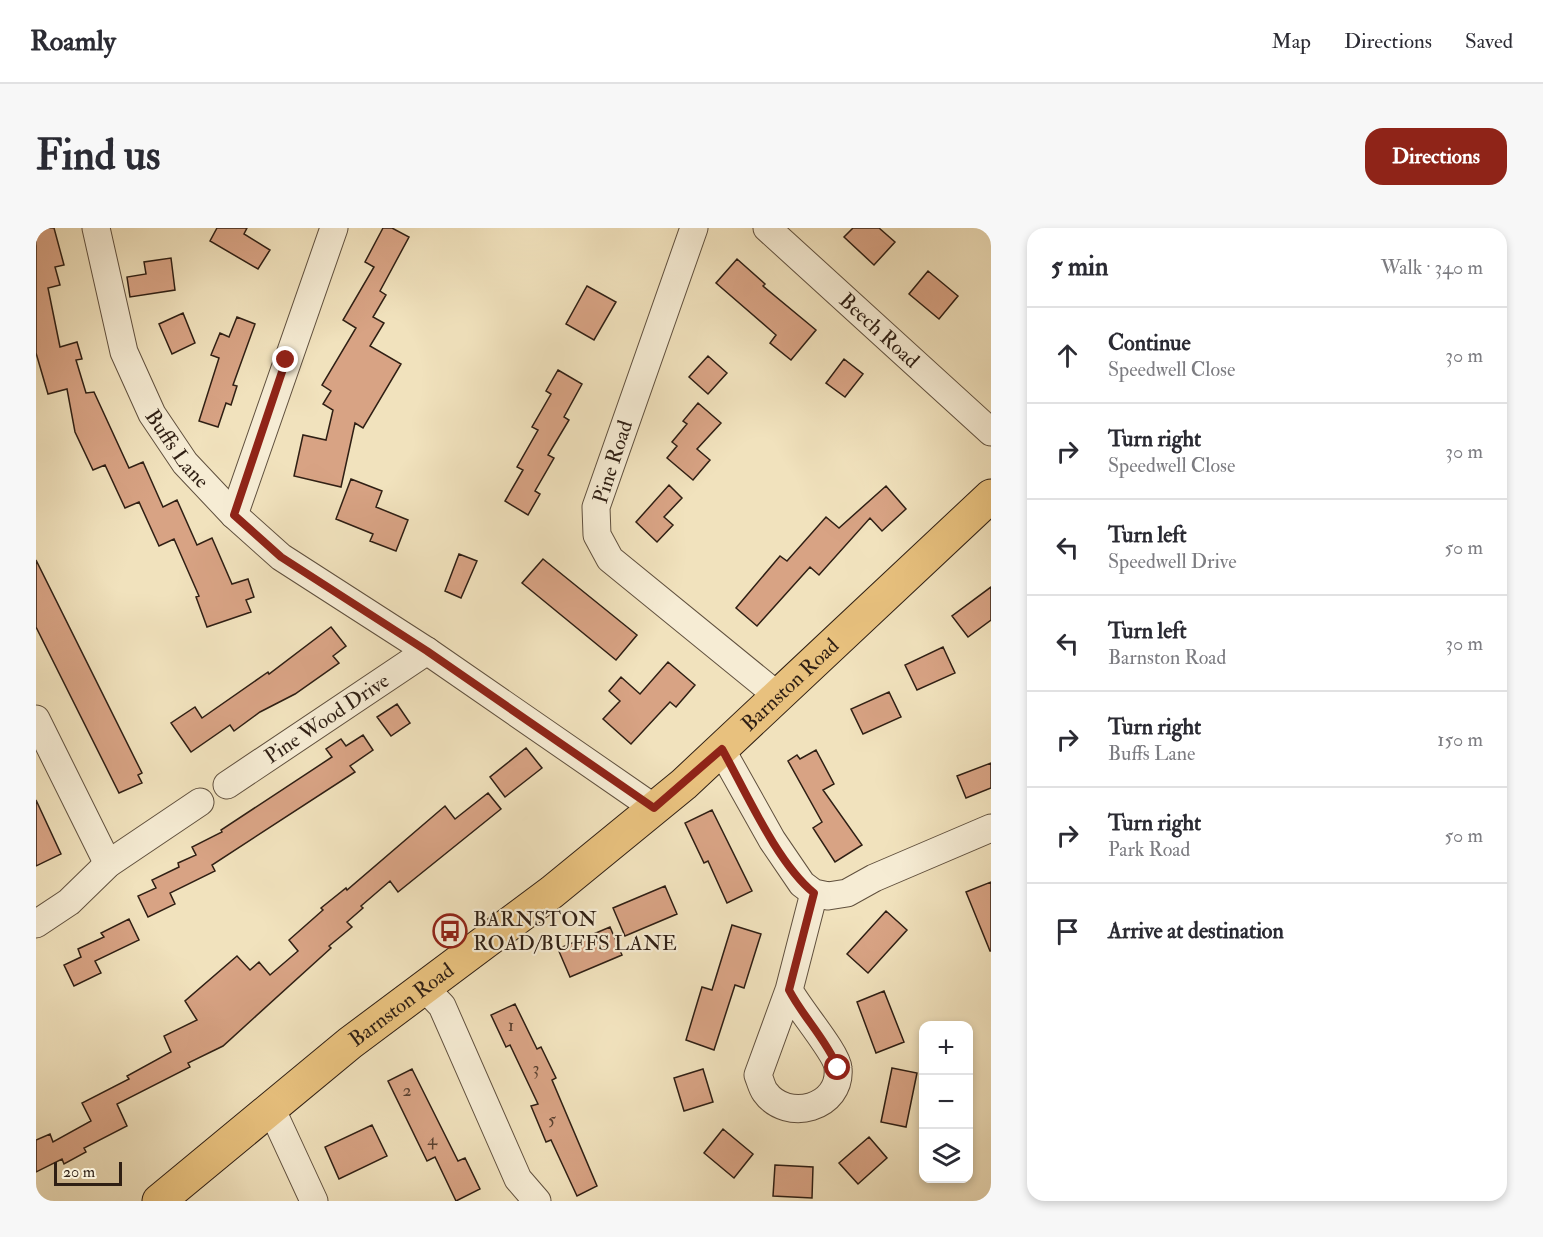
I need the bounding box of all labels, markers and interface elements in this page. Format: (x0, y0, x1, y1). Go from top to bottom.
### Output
text: Roamly (30, 24, 116, 59)
text: Map (1271, 28, 1311, 55)
text: Directions (1344, 28, 1432, 55)
text: Saved (1465, 28, 1513, 55)
button: Directions (1365, 128, 1507, 185)
text: Find us (36, 130, 160, 182)
text: 5 min (1051, 251, 1108, 283)
text: Walk · 340 m (1381, 255, 1483, 280)
street label: Beech Road (834, 287, 926, 374)
text: Continue (1108, 329, 1191, 357)
icon: ahead (1051, 339, 1084, 372)
text: 30 m (1445, 343, 1483, 368)
route end (272, 346, 298, 372)
text: Speedwell Close (1108, 357, 1235, 382)
street label: Buffs Lane (139, 404, 215, 494)
street label: Pine Road (587, 416, 639, 507)
text: Turn right (1108, 425, 1201, 453)
icon: right (1051, 435, 1084, 468)
text: 30 m (1445, 439, 1483, 464)
text: Speedwell Close (1108, 453, 1235, 478)
text: Turn left (1108, 521, 1187, 549)
icon: left (1051, 531, 1084, 564)
text: 50 m (1444, 535, 1483, 560)
text: Speedwell Drive (1108, 549, 1237, 574)
text: Turn left (1108, 617, 1187, 645)
icon: left (1051, 627, 1084, 660)
text: 30 m (1445, 631, 1483, 656)
street label: Barnston Road (735, 632, 845, 737)
text: Barnston Road (1108, 645, 1226, 670)
street label: Pine Wood Drive (259, 667, 394, 770)
text: Turn right (1108, 713, 1201, 741)
icon: right (1051, 723, 1084, 756)
text: 150 m (1437, 727, 1483, 752)
text: Buffs Lane (1108, 741, 1195, 766)
text: Turn right (1108, 809, 1201, 837)
icon: right (1051, 819, 1084, 852)
text: 50 m (1444, 823, 1483, 848)
text: Park Road (1108, 837, 1190, 862)
place label: BARNSTON ROAD/BUFFS LANE (473, 906, 677, 957)
bus stop icon: BARNSTON ROAD/BUFFS LANE (432, 913, 468, 949)
icon: arrive (1051, 915, 1084, 948)
text: Arrive at destination (1108, 917, 1284, 945)
street label: Barnston Road (343, 956, 460, 1053)
house number: 1 (508, 1014, 514, 1037)
map controls (919, 1021, 973, 1183)
button: + (919, 1021, 973, 1075)
route start (824, 1054, 850, 1080)
house number: 3 (533, 1057, 539, 1080)
button: − (919, 1075, 973, 1129)
house number: 2 (402, 1079, 412, 1102)
house number: 5 (548, 1108, 556, 1131)
house number: 4 (427, 1128, 438, 1151)
button: layers (919, 1129, 973, 1183)
scale bar (54, 1159, 122, 1186)
text: 20 m (63, 1162, 95, 1182)

